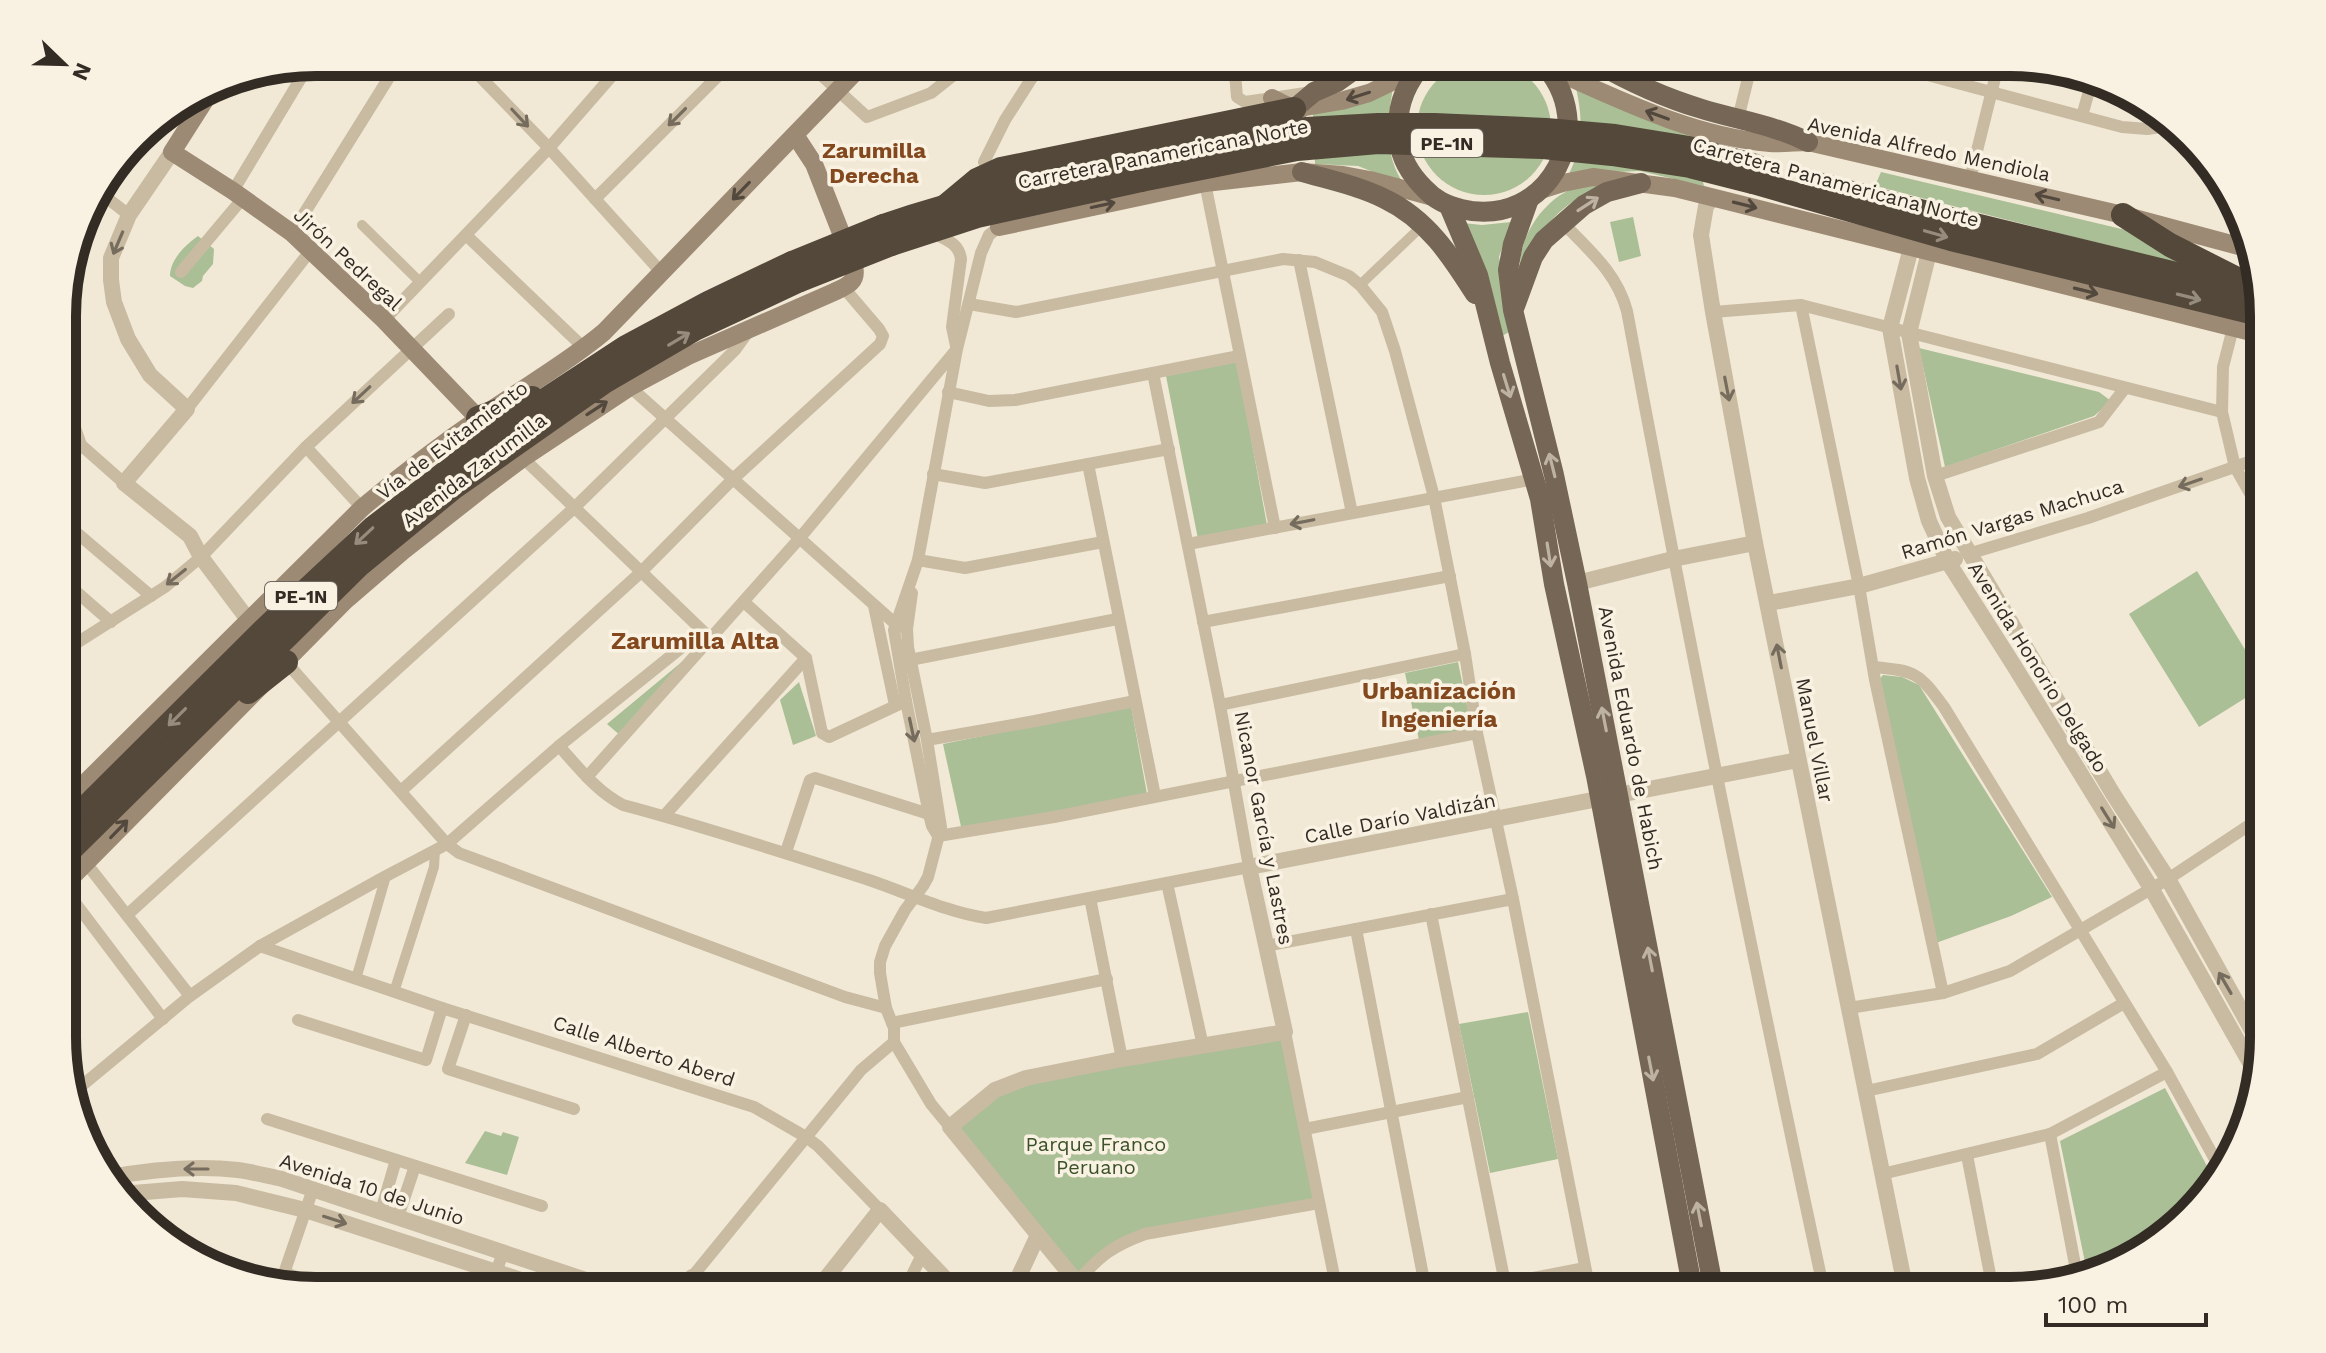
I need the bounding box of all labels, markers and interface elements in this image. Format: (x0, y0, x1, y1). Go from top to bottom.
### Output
north arrow (24, 24, 104, 104)
text: N (67, 59, 97, 84)
one-way arrow (1346, 90, 1371, 104)
one-way arrow (668, 107, 687, 126)
one-way arrow (1645, 107, 1670, 122)
one-way arrow (510, 108, 529, 127)
street label: Avenida Alfredo Mendiola (1805, 112, 2053, 186)
street label: Carretera Panamericana Norte (1016, 114, 1310, 194)
road number: PE-1N (1411, 129, 1483, 157)
street label: Carretera Panamericana Norte (1690, 132, 1982, 232)
district label: Zarumilla Derecha (822, 138, 926, 188)
one-way arrow (732, 181, 751, 201)
one-way arrow (2034, 189, 2060, 204)
one-way arrow (1090, 196, 1115, 211)
one-way arrow (1576, 196, 1599, 212)
one-way arrow (1731, 199, 1757, 214)
street label: Jirón Pedregal (289, 203, 407, 315)
one-way arrow (1923, 228, 1949, 243)
one-way arrow (109, 230, 124, 254)
one-way arrow (2073, 285, 2098, 300)
one-way arrow (2175, 290, 2201, 305)
one-way arrow (667, 331, 690, 347)
one-way arrow (1893, 365, 1908, 390)
one-way arrow (1500, 373, 1515, 399)
street label: Vía de Evitamiento (372, 375, 532, 505)
one-way arrow (1720, 376, 1735, 401)
one-way arrow (351, 386, 371, 405)
one-way arrow (585, 400, 608, 416)
street label: Avenida Zarumilla (397, 408, 551, 532)
one-way arrow (1543, 452, 1558, 478)
street label: Ramón Vargas Machuca (1898, 474, 2126, 564)
one-way arrow (2178, 476, 2203, 491)
one-way arrow (1290, 516, 1315, 531)
one-way arrow (355, 527, 375, 545)
one-way arrow (1543, 542, 1558, 568)
street label: Avenida Honorio Delgado (1963, 557, 2113, 777)
one-way arrow (166, 569, 187, 586)
road number: PE-1N (265, 582, 337, 610)
street label: Avenida Eduardo de Habich (1594, 604, 1668, 872)
district label: Zarumilla Alta (611, 627, 779, 655)
one-way arrow (1770, 643, 1785, 669)
street label: Manuel Villar (1791, 676, 1839, 804)
district label: Urbanización Ingeniería (1362, 677, 1516, 733)
one-way arrow (168, 707, 187, 726)
one-way arrow (1595, 707, 1610, 733)
street label: Nicanor García y Lastres (1230, 709, 1298, 947)
one-way arrow (905, 717, 920, 743)
street label: Calle Darío Valdizán (1302, 788, 1498, 848)
one-way arrow (2101, 806, 2117, 829)
one-way arrow (109, 819, 128, 839)
one-way arrow (1642, 946, 1657, 972)
one-way arrow (2217, 972, 2233, 995)
street label: Calle Alberto Aberd (550, 1010, 738, 1092)
one-way arrow (1645, 1056, 1660, 1081)
park label: Parque Franco Peruano (1026, 1132, 1166, 1179)
street label: Avenida 10 de Junio (277, 1148, 467, 1230)
one-way arrow (183, 1161, 210, 1177)
one-way arrow (1691, 1202, 1706, 1227)
one-way arrow (323, 1213, 348, 1228)
scale bar (2046, 1277, 2206, 1327)
text: 100 m (2058, 1291, 2128, 1319)

